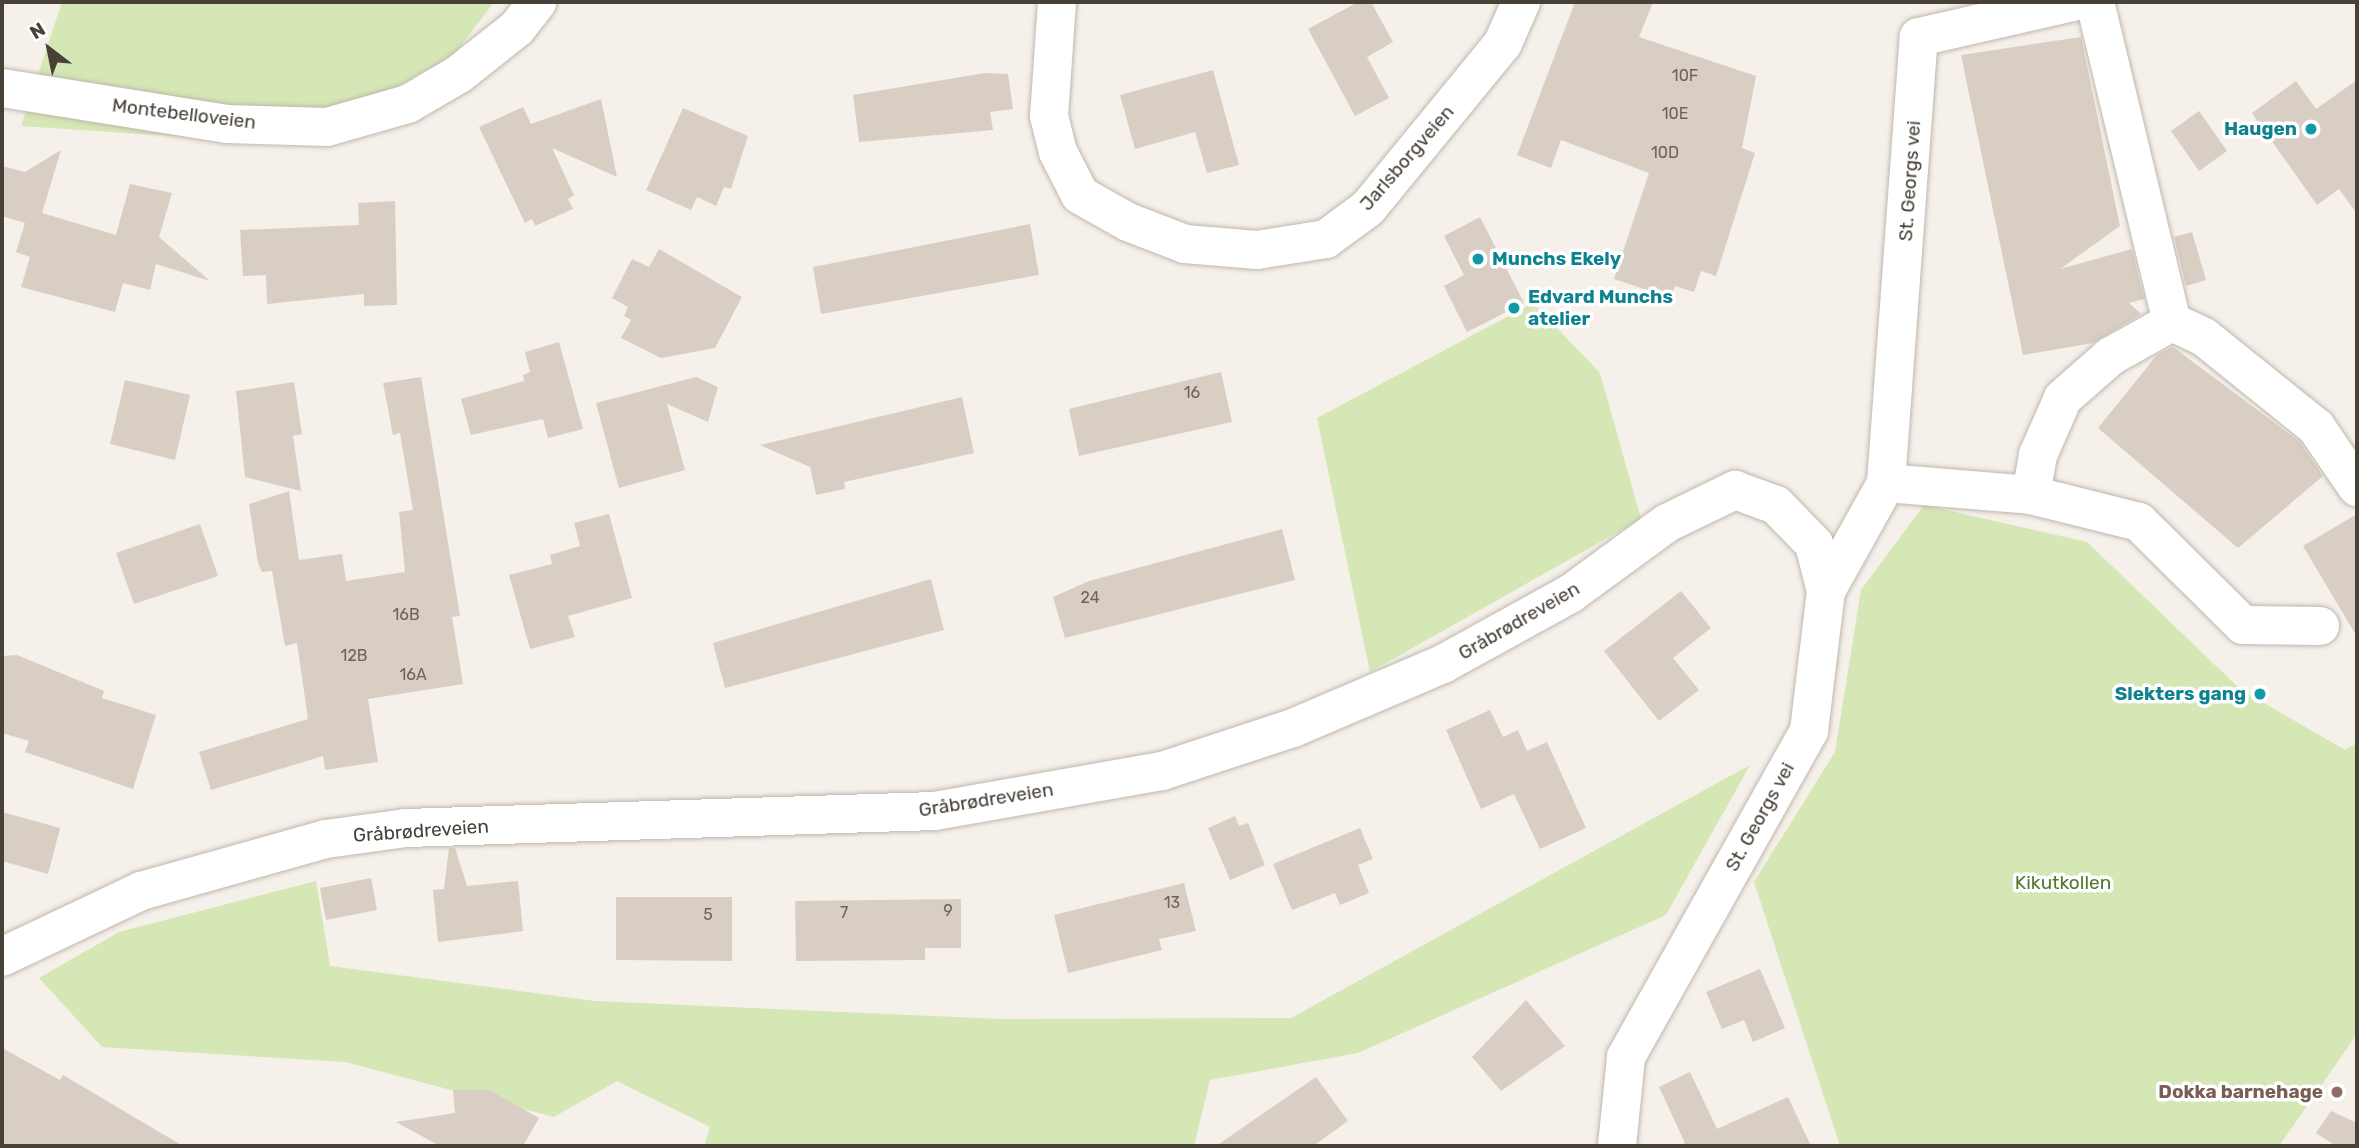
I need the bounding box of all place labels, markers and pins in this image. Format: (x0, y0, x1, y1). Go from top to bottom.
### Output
place label: Haugen (2224, 118, 2297, 140)
marker: Haugen (2303, 121, 2319, 137)
place label: Munchs Ekely (1492, 248, 1621, 270)
marker: Munchs Ekely (1470, 251, 1486, 267)
place label: Edvard Munchs atelier (1528, 286, 1673, 330)
marker: Edvard Munchs atelier (1506, 300, 1522, 316)
place label: Slekters gang (2115, 683, 2246, 705)
marker: Slekters gang (2252, 686, 2268, 702)
place label: Dokka barnehage (2158, 1081, 2323, 1103)
marker: Dokka barnehage (2329, 1084, 2345, 1100)

